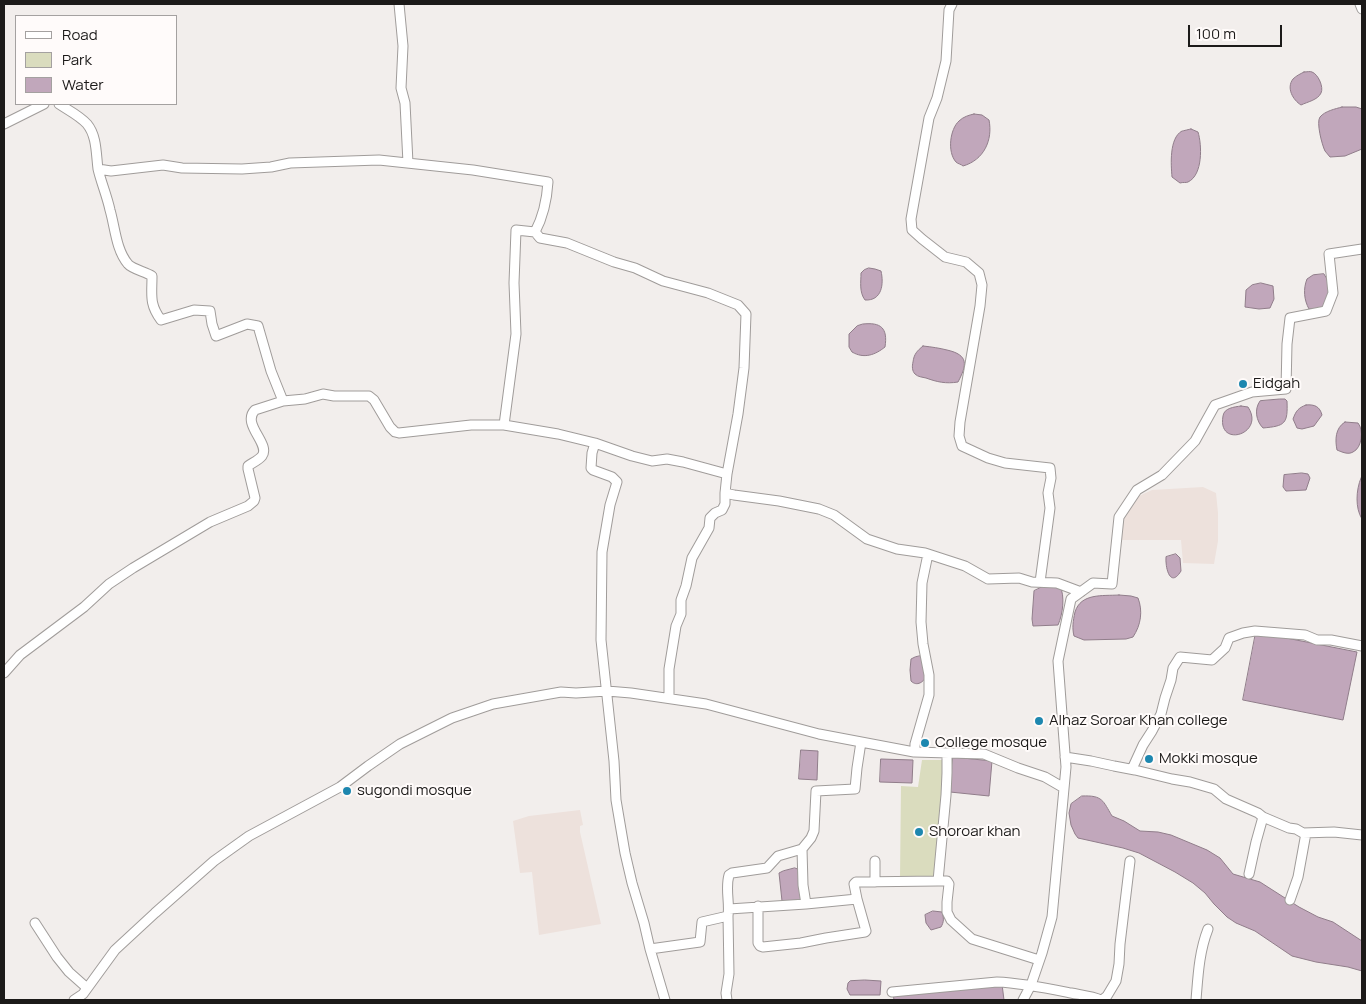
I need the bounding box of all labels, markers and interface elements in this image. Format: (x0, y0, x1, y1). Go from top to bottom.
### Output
legend (15, 15, 178, 105)
scale bar (1191, 15, 1285, 47)
text: 100 m (1196, 23, 1236, 44)
text: Road (62, 24, 98, 45)
text: Park (62, 49, 92, 70)
text: Water (62, 74, 104, 95)
place label: Eidgah (1253, 375, 1300, 393)
marker: Eidgah (1237, 378, 1249, 390)
place label: Alhaz Soroar Khan college (1049, 712, 1228, 730)
marker: Alhaz Soroar Khan college (1033, 715, 1045, 727)
place label: College mosque (935, 734, 1047, 752)
marker: College mosque (919, 737, 931, 749)
place label: Mokki mosque (1159, 750, 1258, 768)
marker: Mokki mosque (1143, 753, 1155, 765)
place label: sugondi mosque (357, 782, 472, 800)
marker: sugondi mosque (341, 785, 353, 797)
place label: Shoroar khan (929, 823, 1020, 841)
marker: Shoroar khan (913, 826, 925, 838)

